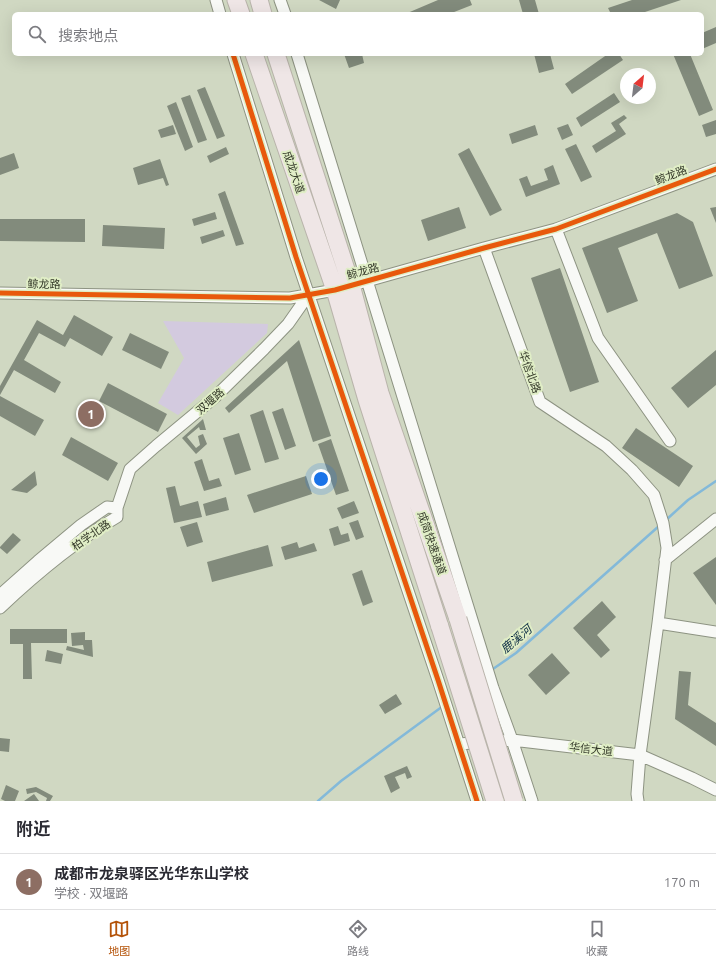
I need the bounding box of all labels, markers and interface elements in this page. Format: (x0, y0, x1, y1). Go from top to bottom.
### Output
search box (12, 12, 704, 56)
icon: search (26, 23, 48, 45)
text: 搜索地点 (58, 27, 118, 44)
north arrow (620, 68, 656, 104)
street label: 成龙大道 (281, 149, 307, 195)
street label: 鲸龙路 (653, 163, 689, 187)
street label: 鲸龙路 (346, 261, 380, 281)
street label: 鲸龙路 (27, 278, 61, 290)
street label: 华信北路 (517, 349, 543, 395)
street label: 双堰路 (194, 386, 226, 416)
pin: 1 (78, 399, 104, 429)
your location (311, 469, 331, 489)
street label: 成简快速通道 (416, 510, 448, 576)
street label: 柏学北路 (70, 517, 112, 553)
water label: 鹿溪河 (498, 621, 535, 656)
street label: 华信大道 (568, 740, 614, 758)
text: 附近 (16, 819, 50, 838)
text: 成都市龙泉驿区光华东山学校 (54, 865, 249, 882)
text: 1 (25, 875, 33, 889)
text: 170 m (664, 875, 700, 889)
text: 学校 · 双堰路 (54, 886, 128, 900)
tab: 地图 (108, 918, 130, 958)
tab: 路线 (347, 918, 369, 958)
tab: 收藏 (586, 918, 608, 958)

